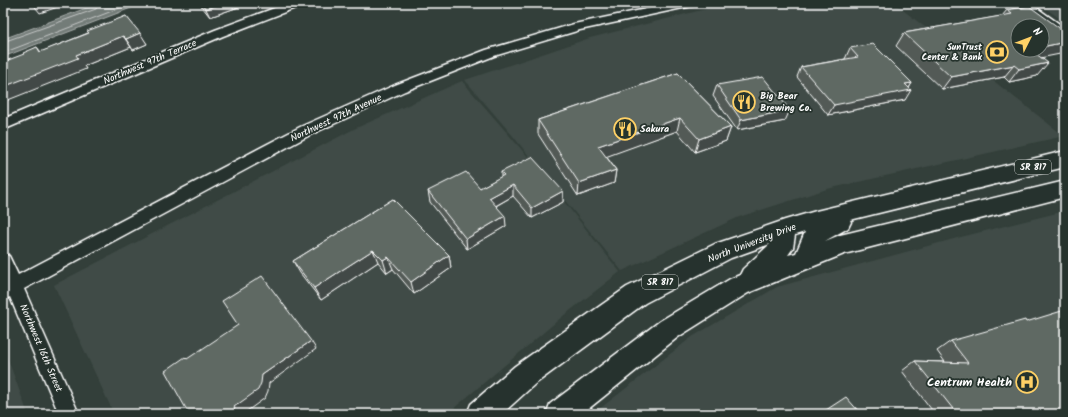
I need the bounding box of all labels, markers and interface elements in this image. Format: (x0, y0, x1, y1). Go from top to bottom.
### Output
north arrow (1010, 18, 1050, 58)
text: N (1028, 23, 1046, 41)
street label: Northwest 97th Terrace (101, 35, 200, 89)
bank icon: SunTrust Center & Bank (984, 39, 1010, 65)
place label: SunTrust Center & Bank (922, 40, 983, 65)
place label: Big Bear Brewing Co. (760, 88, 812, 116)
restaurant icon: Big Bear Brewing Co. (731, 89, 757, 115)
street label: Northwest 97th Avenue (288, 90, 385, 146)
restaurant icon: Sakura (612, 116, 638, 142)
place label: Sakura (640, 121, 669, 137)
road number: SR 817 (1015, 160, 1051, 174)
street label: North University Drive (705, 219, 799, 267)
road number: SR 817 (642, 275, 678, 289)
street label: Northwest 16th Street (15, 301, 67, 395)
hospital icon: Centrum Health (1014, 369, 1040, 395)
place label: Centrum Health (927, 373, 1012, 392)

